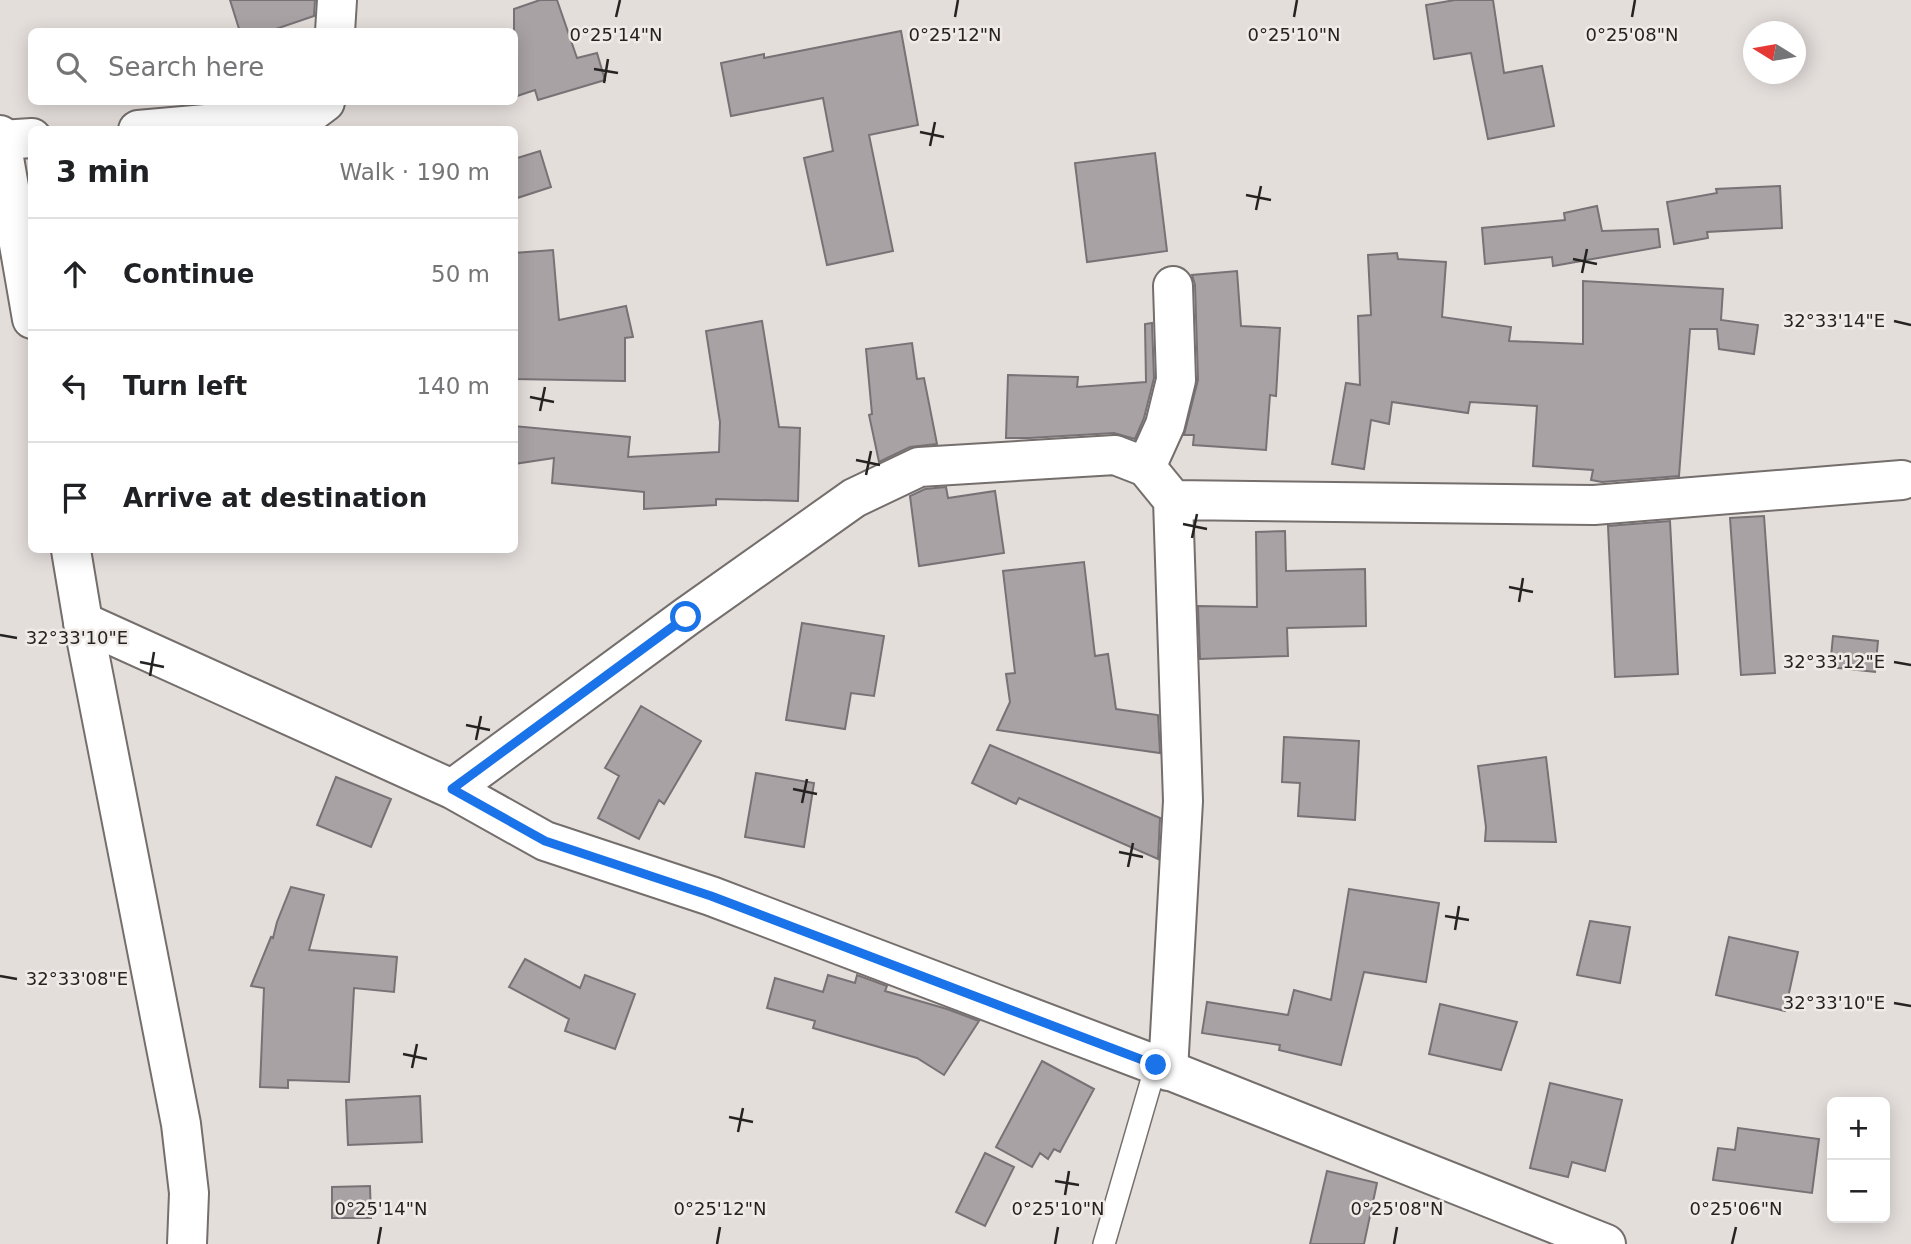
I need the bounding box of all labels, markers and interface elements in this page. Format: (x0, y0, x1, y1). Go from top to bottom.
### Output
north arrow (1743, 21, 1806, 84)
text: 0°25'14"N (570, 24, 662, 45)
text: 0°25'12"N (909, 24, 1001, 45)
text: 0°25'10"N (1248, 24, 1340, 45)
text: 0°25'08"N (1586, 24, 1678, 45)
search box (28, 28, 518, 105)
icon: search (52, 48, 90, 86)
text: Search here (108, 52, 264, 82)
text: 3 min (56, 154, 150, 189)
text: Walk · 190 m (339, 159, 490, 185)
icon: ahead (56, 255, 94, 293)
text: Continue (123, 259, 254, 289)
text: 50 m (431, 261, 490, 287)
text: 32°33'14"E (1783, 310, 1885, 331)
icon: left (56, 367, 94, 405)
text: Turn left (123, 371, 247, 401)
text: 140 m (416, 373, 490, 399)
icon: arrive (56, 479, 94, 517)
text: Arrive at destination (123, 483, 427, 513)
route start (670, 601, 701, 632)
text: 32°33'10"E (26, 627, 128, 648)
text: 32°33'12"E (1783, 651, 1885, 672)
text: 32°33'08"E (26, 968, 128, 989)
text: 32°33'10"E (1783, 992, 1885, 1013)
route end (1140, 1049, 1171, 1080)
map controls (1827, 1097, 1890, 1223)
button: + (1827, 1097, 1890, 1160)
button: − (1827, 1160, 1890, 1223)
text: 0°25'14"N (335, 1198, 427, 1219)
text: 0°25'12"N (674, 1198, 766, 1219)
text: 0°25'10"N (1012, 1198, 1104, 1219)
text: 0°25'08"N (1351, 1198, 1443, 1219)
text: 0°25'06"N (1690, 1198, 1782, 1219)

